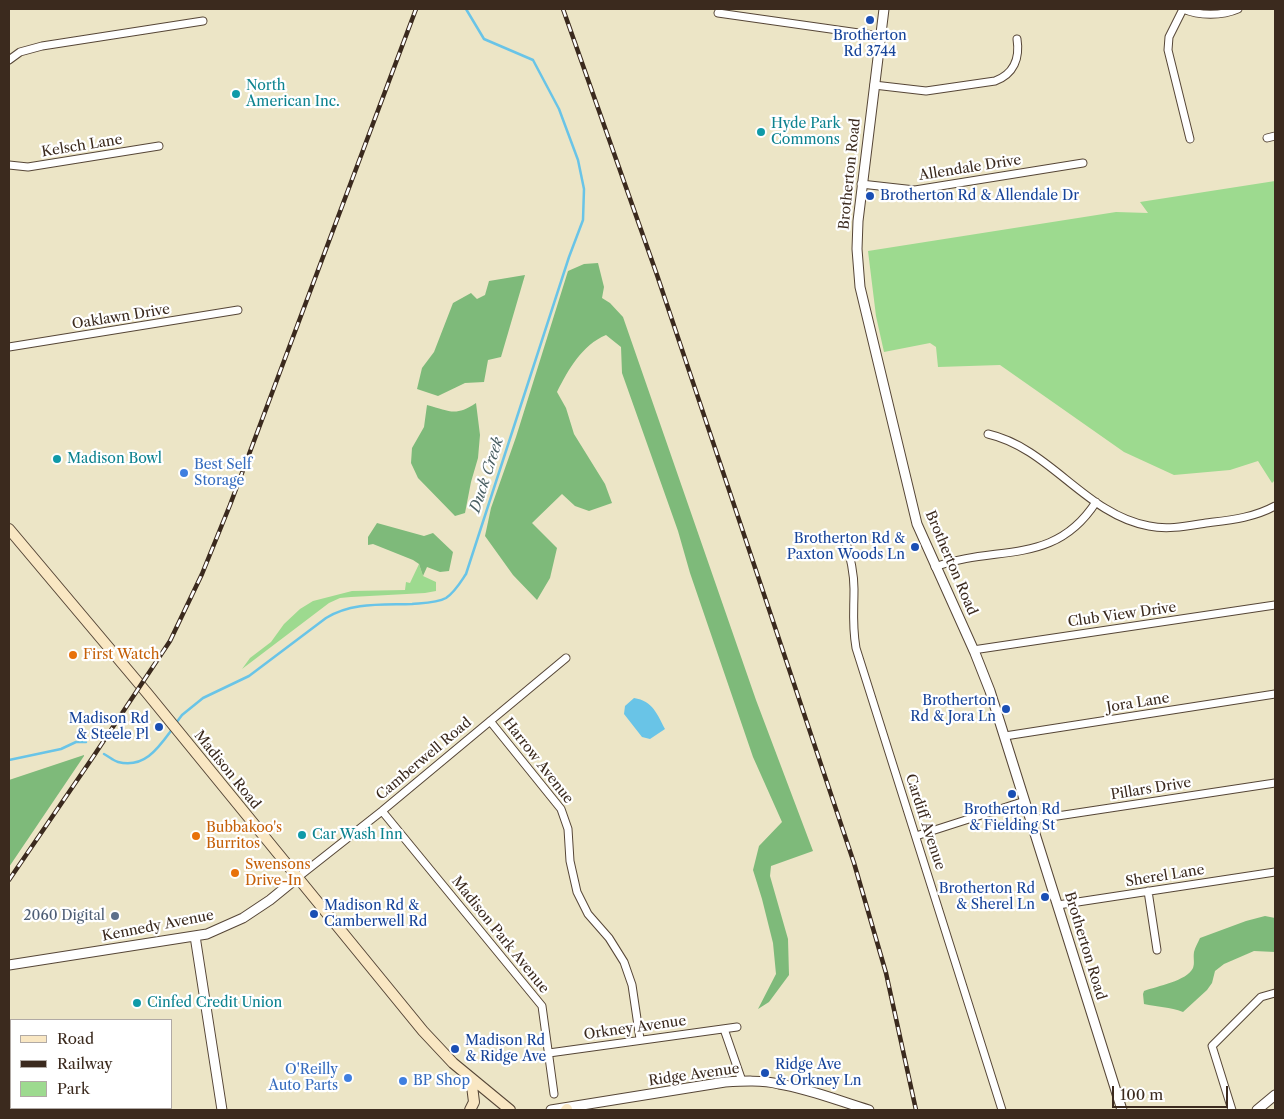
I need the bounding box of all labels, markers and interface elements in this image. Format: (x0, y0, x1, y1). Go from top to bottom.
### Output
marker: Brotherton Rd 3744 (864, 14, 876, 26)
place label: Brotherton Rd 3744 (833, 28, 907, 60)
place label: North American Inc. (246, 78, 340, 110)
marker: North American Inc. (230, 88, 242, 100)
place label: Hyde Park Commons (771, 116, 841, 148)
street label: Brotherton Road (836, 117, 864, 231)
marker: Hyde Park Commons (755, 126, 767, 138)
street label: Kelsch Lane (40, 131, 124, 161)
street label: Allendale Drive (918, 152, 1022, 184)
place label: Brotherton Rd & Allendale Dr (880, 188, 1079, 204)
marker: Brotherton Rd & Allendale Dr (864, 190, 876, 202)
street label: Oaklawn Drive (71, 301, 171, 333)
water label: Duck Creek (466, 435, 508, 515)
place label: Madison Bowl (67, 451, 162, 467)
marker: Madison Bowl (51, 453, 63, 465)
place label: Best Self Storage (194, 457, 252, 490)
marker: Best Self Storage (178, 467, 190, 479)
street label: Brotherton Road (921, 508, 981, 618)
place label: Brotherton Rd & Paxton Woods Ln (787, 531, 905, 564)
marker: Brotherton Rd & Paxton Woods Ln (909, 541, 921, 553)
street label: Club View Drive (1067, 599, 1177, 631)
place label: First Watch (83, 647, 159, 663)
marker: First Watch (67, 649, 79, 661)
street label: Jora Lane (1105, 690, 1171, 716)
place label: Brotherton Rd & Jora Ln (910, 693, 996, 726)
marker: Brotherton Rd & Jora Ln (1000, 703, 1012, 715)
place label: Madison Rd & Steele Pl (69, 711, 149, 744)
street label: Camberwell Road (373, 714, 475, 804)
street label: Harrow Avenue (499, 715, 577, 807)
marker: Madison Rd & Steele Pl (153, 721, 165, 733)
street label: Madison Road (190, 727, 264, 813)
street label: Cardiff Avenue (902, 772, 948, 872)
street label: Pillars Drive (1110, 774, 1192, 804)
marker: Brotherton Rd & Fielding St (1006, 788, 1018, 800)
place label: Brotherton Rd & Fielding St (964, 802, 1060, 834)
place label: Bubbakoo's Burritos (206, 820, 282, 852)
place label: Car Wash Inn (312, 827, 403, 843)
marker: Car Wash Inn (296, 829, 308, 841)
marker: Bubbakoo's Burritos (190, 830, 202, 842)
place label: Swensons Drive-In (245, 857, 311, 890)
street label: Sherel Lane (1124, 861, 1206, 891)
marker: Swensons Drive-In (229, 867, 241, 879)
street label: Madison Park Avenue (448, 873, 552, 997)
place label: Brotherton Rd & Sherel Ln (939, 881, 1035, 914)
street label: Brotherton Road (1061, 890, 1109, 1002)
marker: Brotherton Rd & Sherel Ln (1039, 891, 1051, 903)
place label: Madison Rd & Camberwell Rd (324, 898, 427, 930)
street label: Kennedy Avenue (101, 907, 215, 945)
place label: 2060 Digital (24, 908, 105, 924)
marker: Madison Rd & Camberwell Rd (308, 908, 320, 920)
marker: 2060 Digital (109, 910, 121, 922)
place label: Cinfed Credit Union (147, 995, 282, 1011)
marker: Cinfed Credit Union (131, 997, 143, 1009)
street label: Orkney Avenue (583, 1012, 687, 1044)
legend (10, 1019, 172, 1109)
text: Road (57, 1029, 94, 1048)
place label: Madison Rd & Ridge Ave (465, 1033, 546, 1066)
marker: Madison Rd & Ridge Ave (449, 1043, 461, 1055)
text: Railway (57, 1054, 113, 1073)
place label: Ridge Ave & Orkney Ln (775, 1057, 861, 1090)
street label: Ridge Avenue (647, 1060, 741, 1090)
place label: O'Reilly Auto Parts (269, 1062, 338, 1094)
marker: Ridge Ave & Orkney Ln (759, 1067, 771, 1079)
marker: O'Reilly Auto Parts (342, 1072, 354, 1084)
place label: BP Shop (413, 1073, 470, 1089)
marker: BP Shop (397, 1075, 409, 1087)
scale bar (1114, 1076, 1230, 1108)
text: Park (57, 1079, 90, 1098)
text: 100 m (1120, 1085, 1163, 1104)

